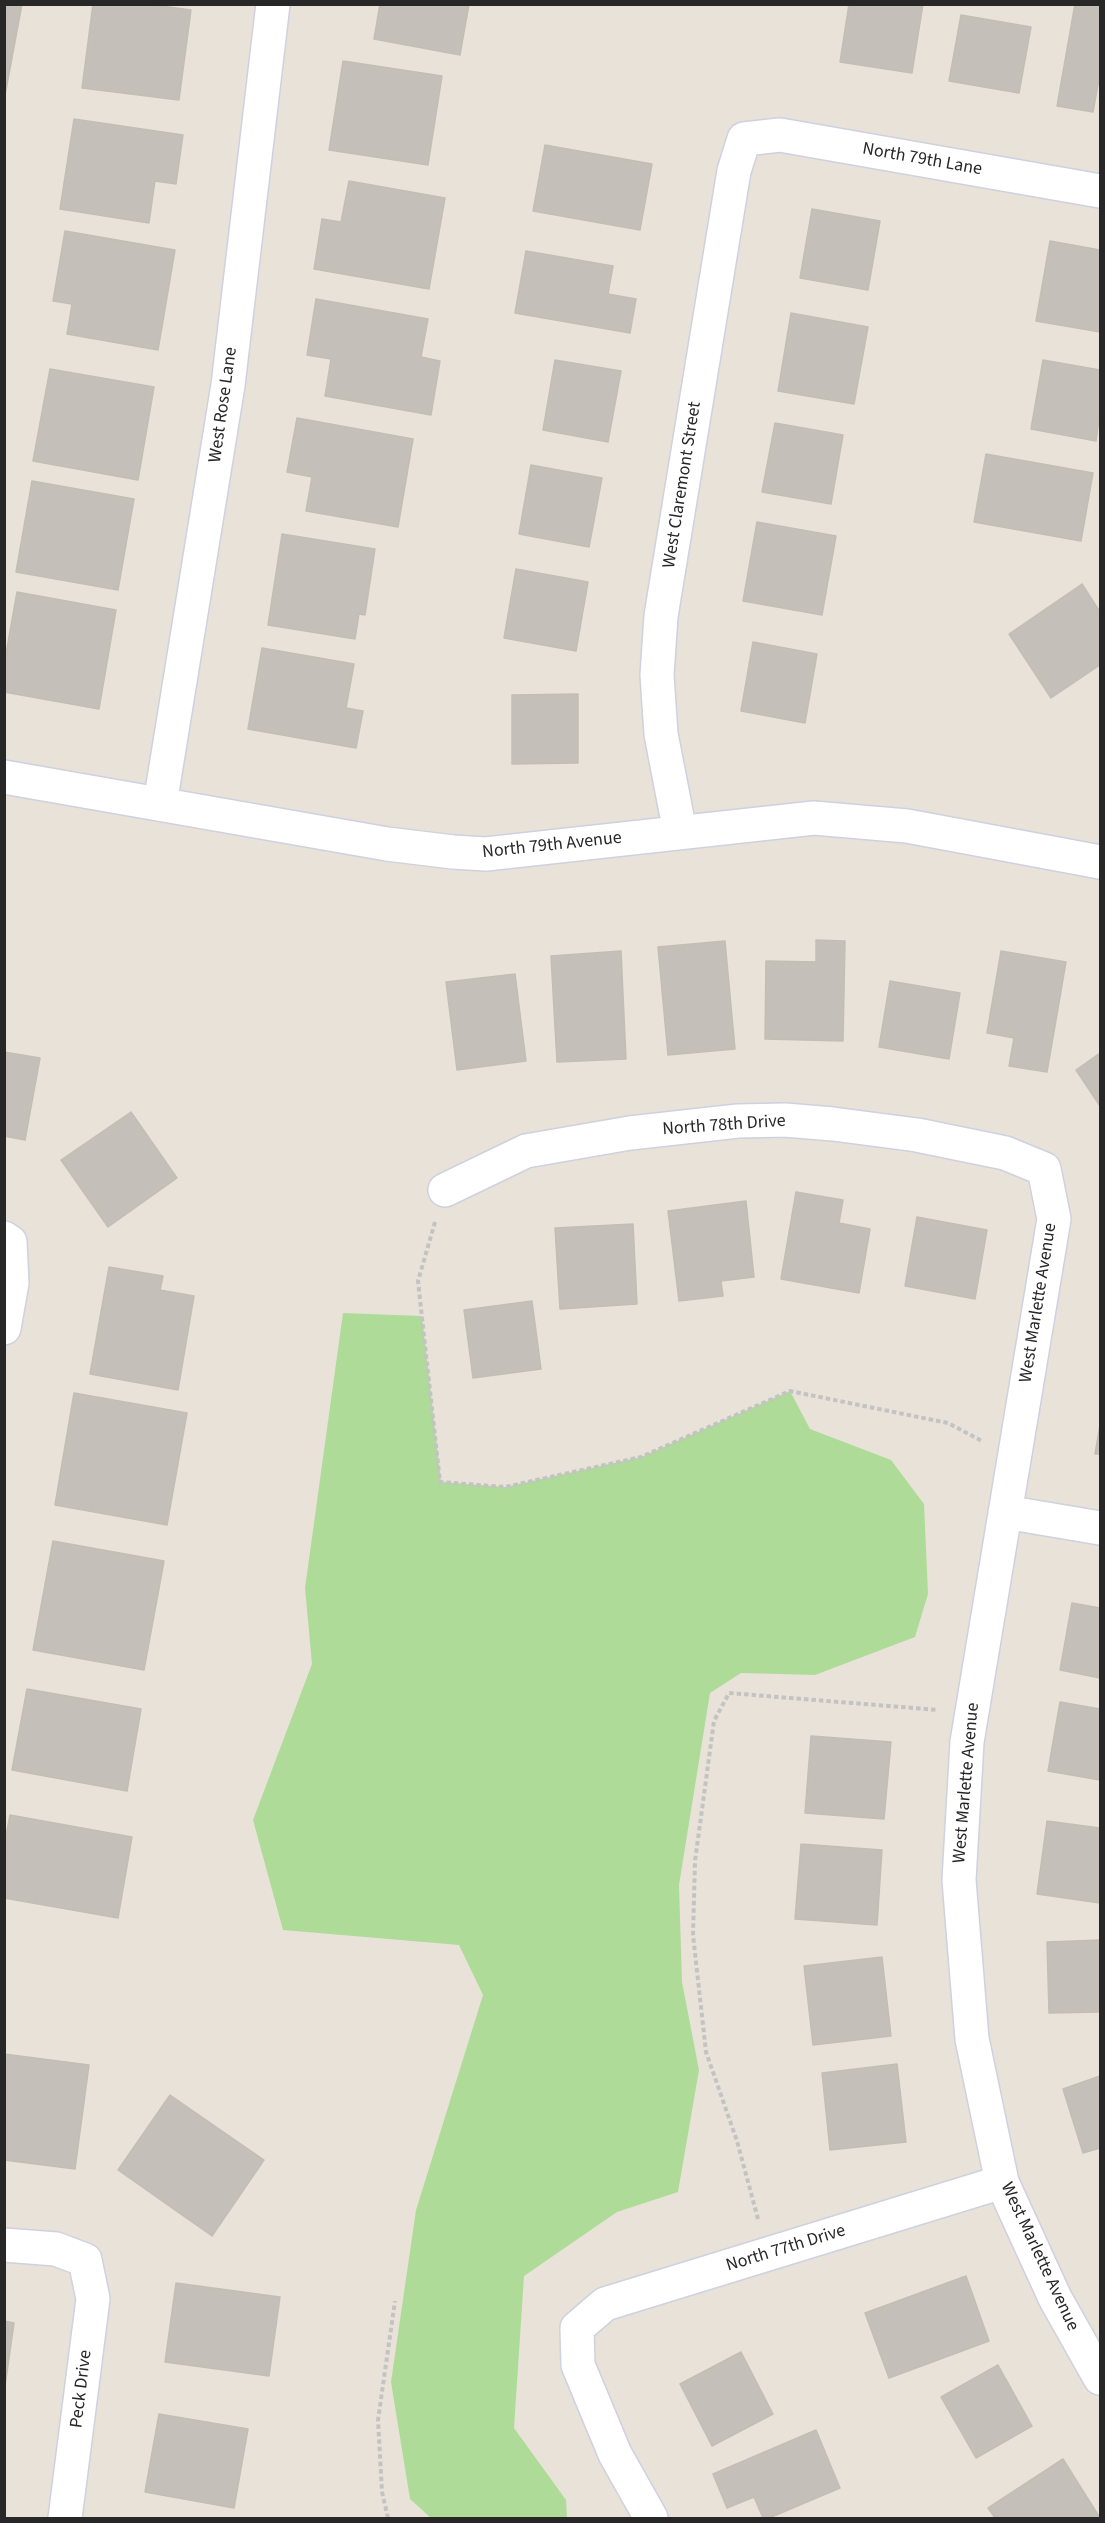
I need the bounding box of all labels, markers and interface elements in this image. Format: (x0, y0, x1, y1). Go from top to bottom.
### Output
street label: North 79th Lane (861, 139, 983, 181)
street label: West Rose Lane (205, 346, 243, 464)
street label: West Claremont Street (659, 400, 707, 570)
street label: North 79th Avenue (481, 828, 623, 864)
street label: North 78th Drive (662, 1111, 786, 1141)
street label: West Marlette Avenue (1016, 1222, 1062, 1384)
street label: West Marlette Avenue (949, 1702, 985, 1864)
street label: West Marlette Avenue (995, 2179, 1083, 2335)
street label: North 77th Drive (724, 2221, 848, 2277)
street label: Peck Drive (67, 2349, 97, 2429)

